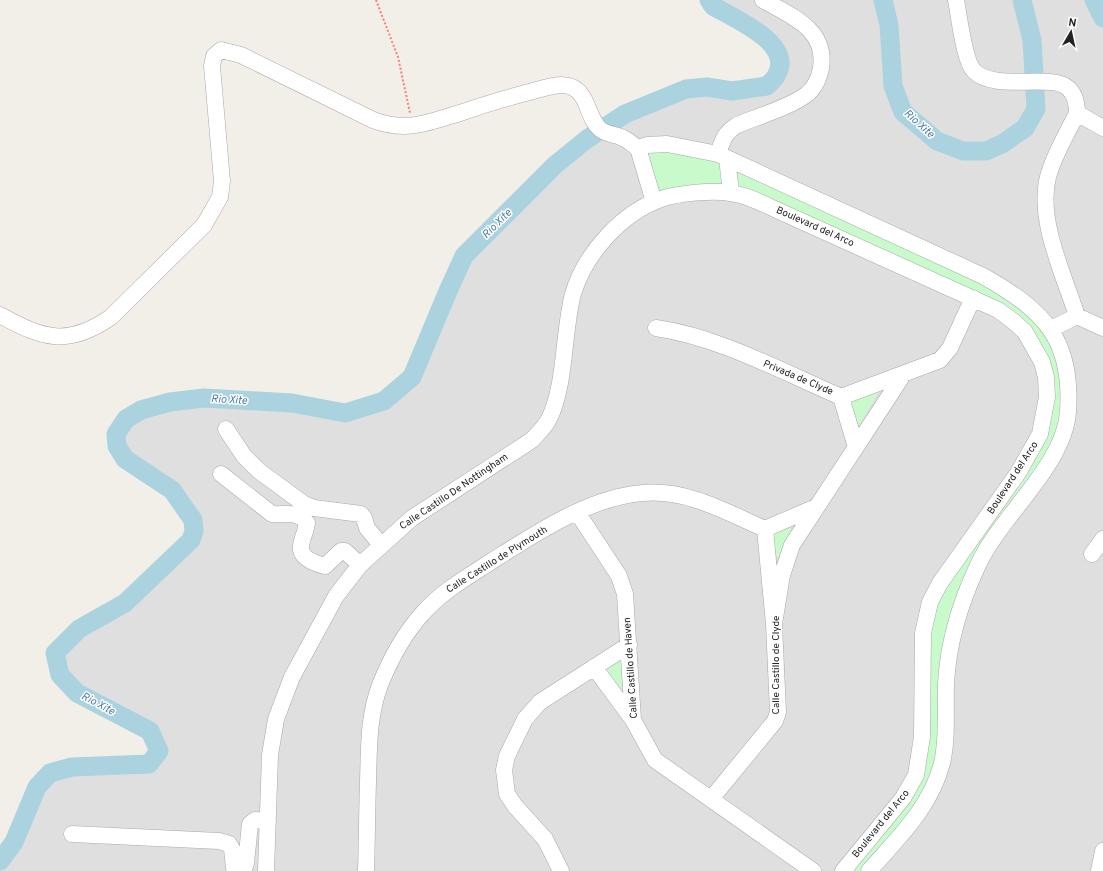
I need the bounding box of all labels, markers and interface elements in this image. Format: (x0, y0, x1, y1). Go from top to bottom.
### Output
north arrow (1051, 12, 1091, 52)
text: N (1067, 16, 1077, 31)
water label: Rio Xite (901, 107, 937, 142)
street label: Boulevard del Arco (774, 204, 857, 250)
water label: Rio Xite (479, 206, 515, 242)
street label: Privada de Clyde (761, 357, 835, 399)
water label: Rio Xite (211, 392, 248, 408)
street label: Boulevard del Arco (985, 439, 1042, 517)
street label: Calle Castillo De Nottingham (397, 451, 511, 533)
street label: Calle Castillo de Plymouth (444, 523, 550, 597)
street label: Calle Castillo de Clyde (770, 616, 783, 715)
street label: Calle Castillo de Haven (621, 617, 641, 719)
water label: Rio Xite (79, 689, 118, 719)
street label: Boulevard del Arco (849, 787, 913, 861)

